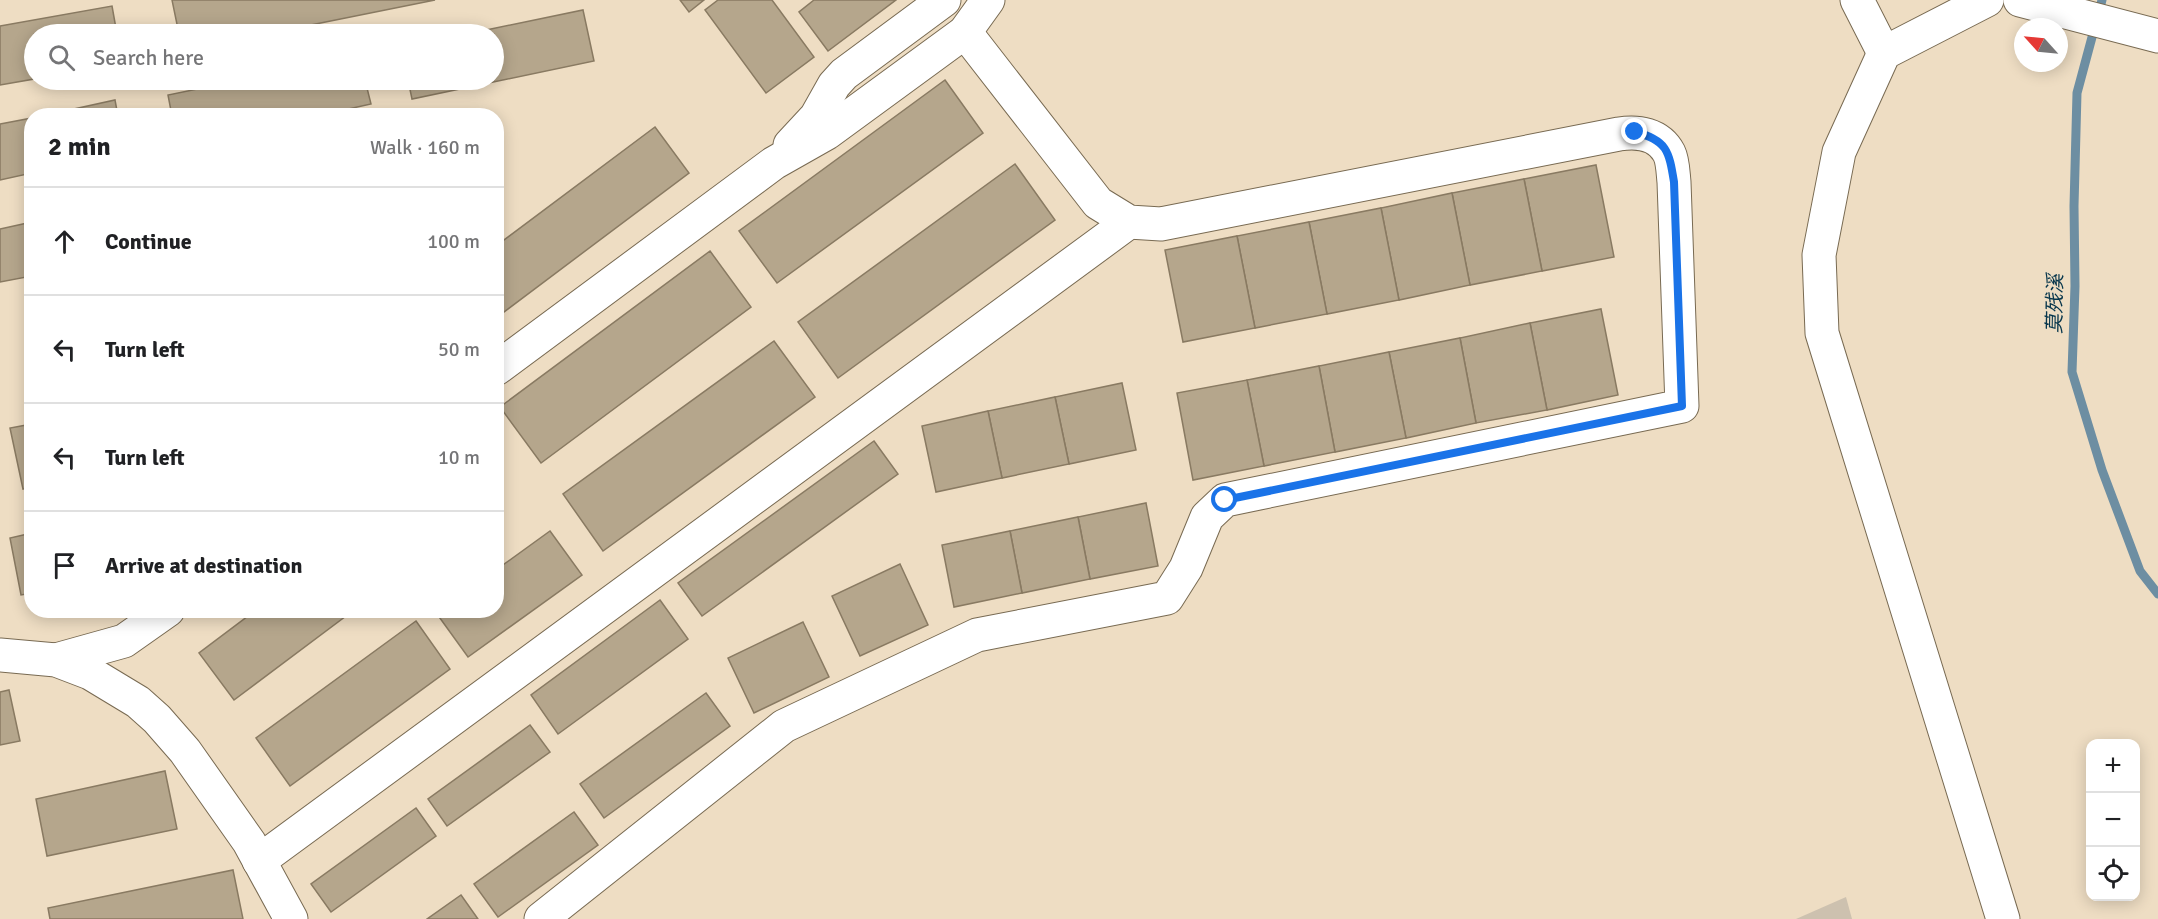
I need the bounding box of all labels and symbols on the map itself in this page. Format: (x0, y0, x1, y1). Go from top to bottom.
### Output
north arrow (2014, 18, 2068, 72)
route end (1621, 118, 1647, 144)
water label: 莫残溪 (2042, 272, 2068, 334)
route start (1211, 486, 1237, 512)

